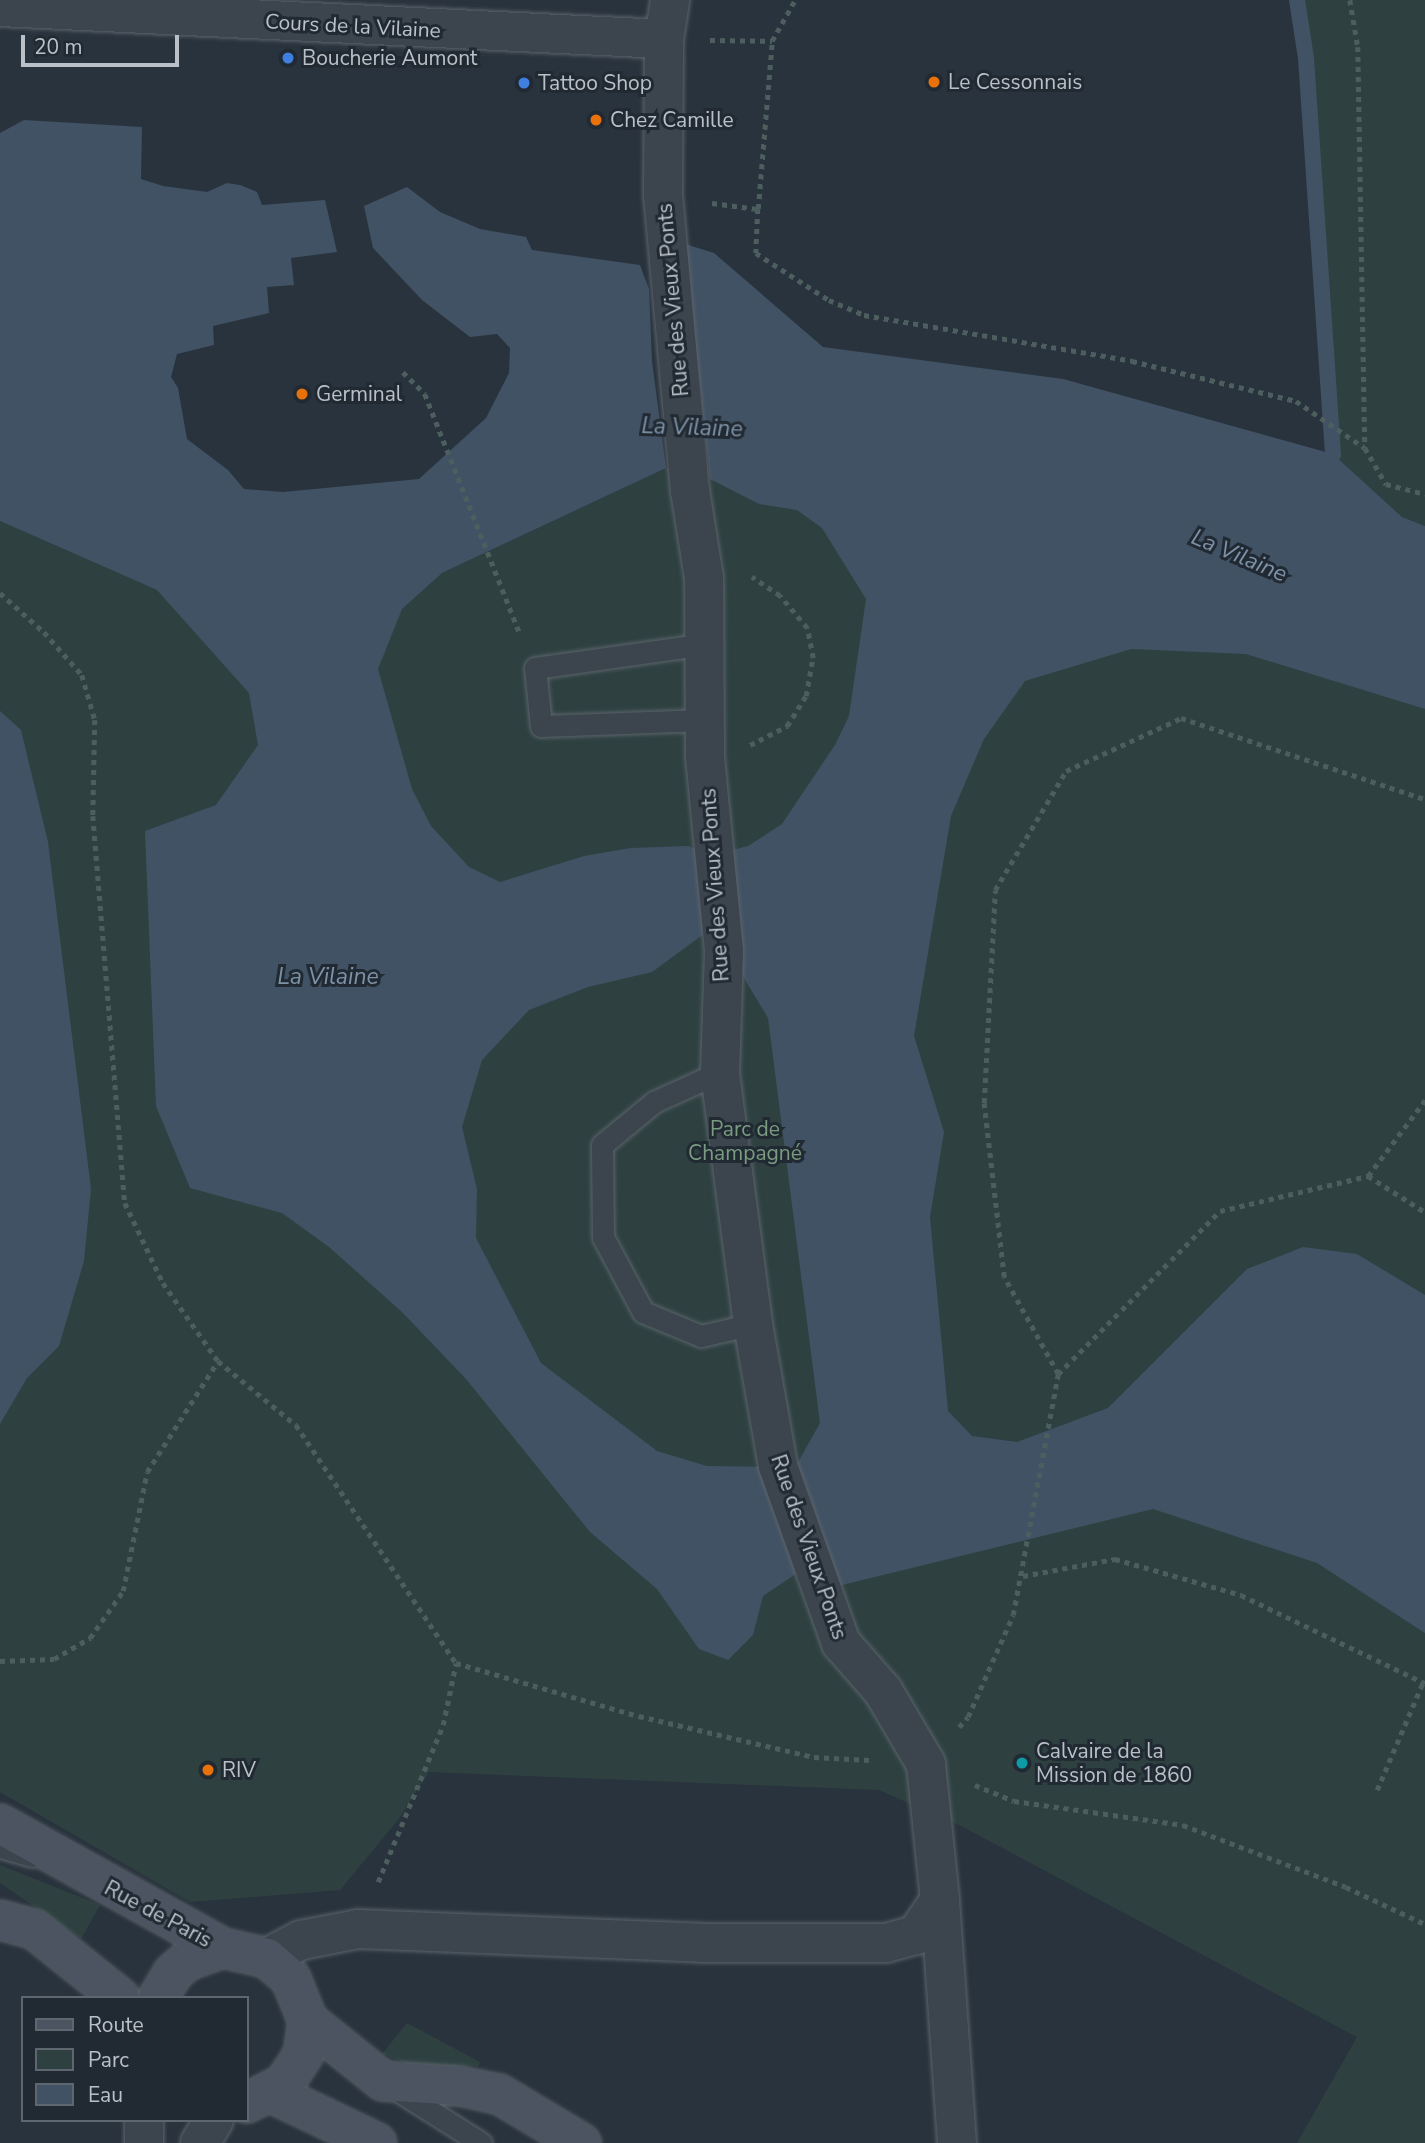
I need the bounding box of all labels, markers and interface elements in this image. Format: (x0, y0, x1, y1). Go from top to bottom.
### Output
street label: Cours de la Vilaine (264, 9, 442, 43)
scale bar (24, 21, 182, 65)
text: 20 m (34, 33, 83, 61)
place label: Boucherie Aumont (302, 45, 477, 71)
marker: Boucherie Aumont (280, 50, 296, 66)
place label: Le Cessonnais (948, 69, 1082, 95)
place label: Tattoo Shop (538, 70, 652, 96)
marker: Le Cessonnais (926, 74, 942, 90)
marker: Tattoo Shop (516, 75, 532, 91)
place label: Chez Camille (610, 107, 734, 133)
marker: Chez Camille (588, 112, 604, 128)
street label: Rue des Vieux Ponts (652, 202, 694, 398)
place label: Germinal (316, 381, 402, 407)
marker: Germinal (294, 386, 310, 402)
water label: La Vilaine (641, 412, 743, 444)
water label: La Vilaine (1187, 523, 1291, 589)
street label: Rue des Vieux Ponts (696, 787, 734, 983)
water label: La Vilaine (277, 963, 379, 991)
park label: Parc de Champagné (688, 1116, 802, 1166)
street label: Rue des Vieux Ponts (766, 1451, 852, 1643)
place label: Calvaire de la Mission de 1860 (1036, 1738, 1192, 1788)
marker: Calvaire de la Mission de 1860 (1014, 1755, 1030, 1771)
place label: RIV (222, 1757, 256, 1783)
marker: RIV (200, 1762, 216, 1778)
street label: Rue de Paris (100, 1875, 216, 1953)
legend (21, 1996, 248, 2122)
text: Route (88, 2011, 144, 2039)
text: Parc (88, 2046, 129, 2074)
text: Eau (88, 2081, 123, 2109)

